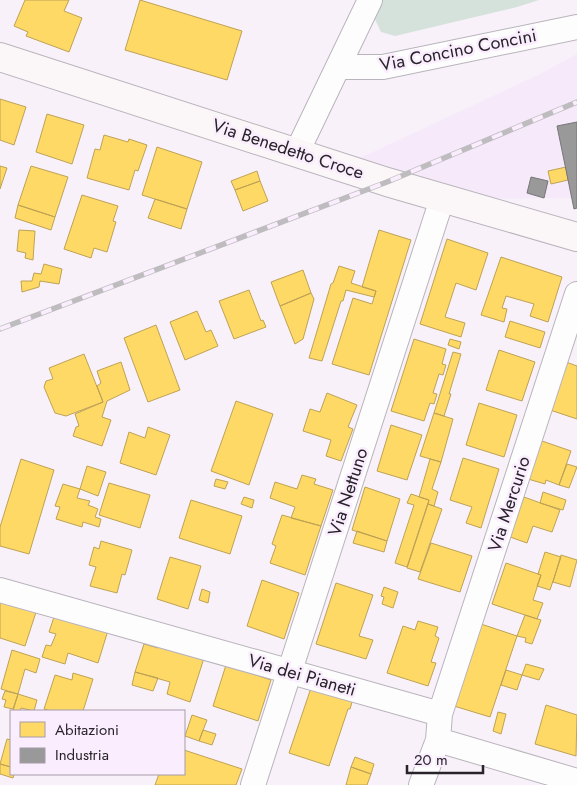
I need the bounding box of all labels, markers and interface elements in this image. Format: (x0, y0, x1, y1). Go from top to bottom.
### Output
street label: Via Concino Concini (377, 22, 539, 78)
street label: Via Benedetto Croce (209, 112, 367, 186)
street label: Via Nettuno (322, 444, 375, 539)
street label: Via Mercurio (481, 453, 537, 555)
street label: Via dei Pianeti (245, 647, 359, 703)
legend (10, 710, 185, 775)
text: Abitazioni (55, 719, 119, 741)
scale bar (407, 742, 483, 774)
text: Industria (55, 744, 109, 766)
text: 20 m (414, 749, 448, 771)

